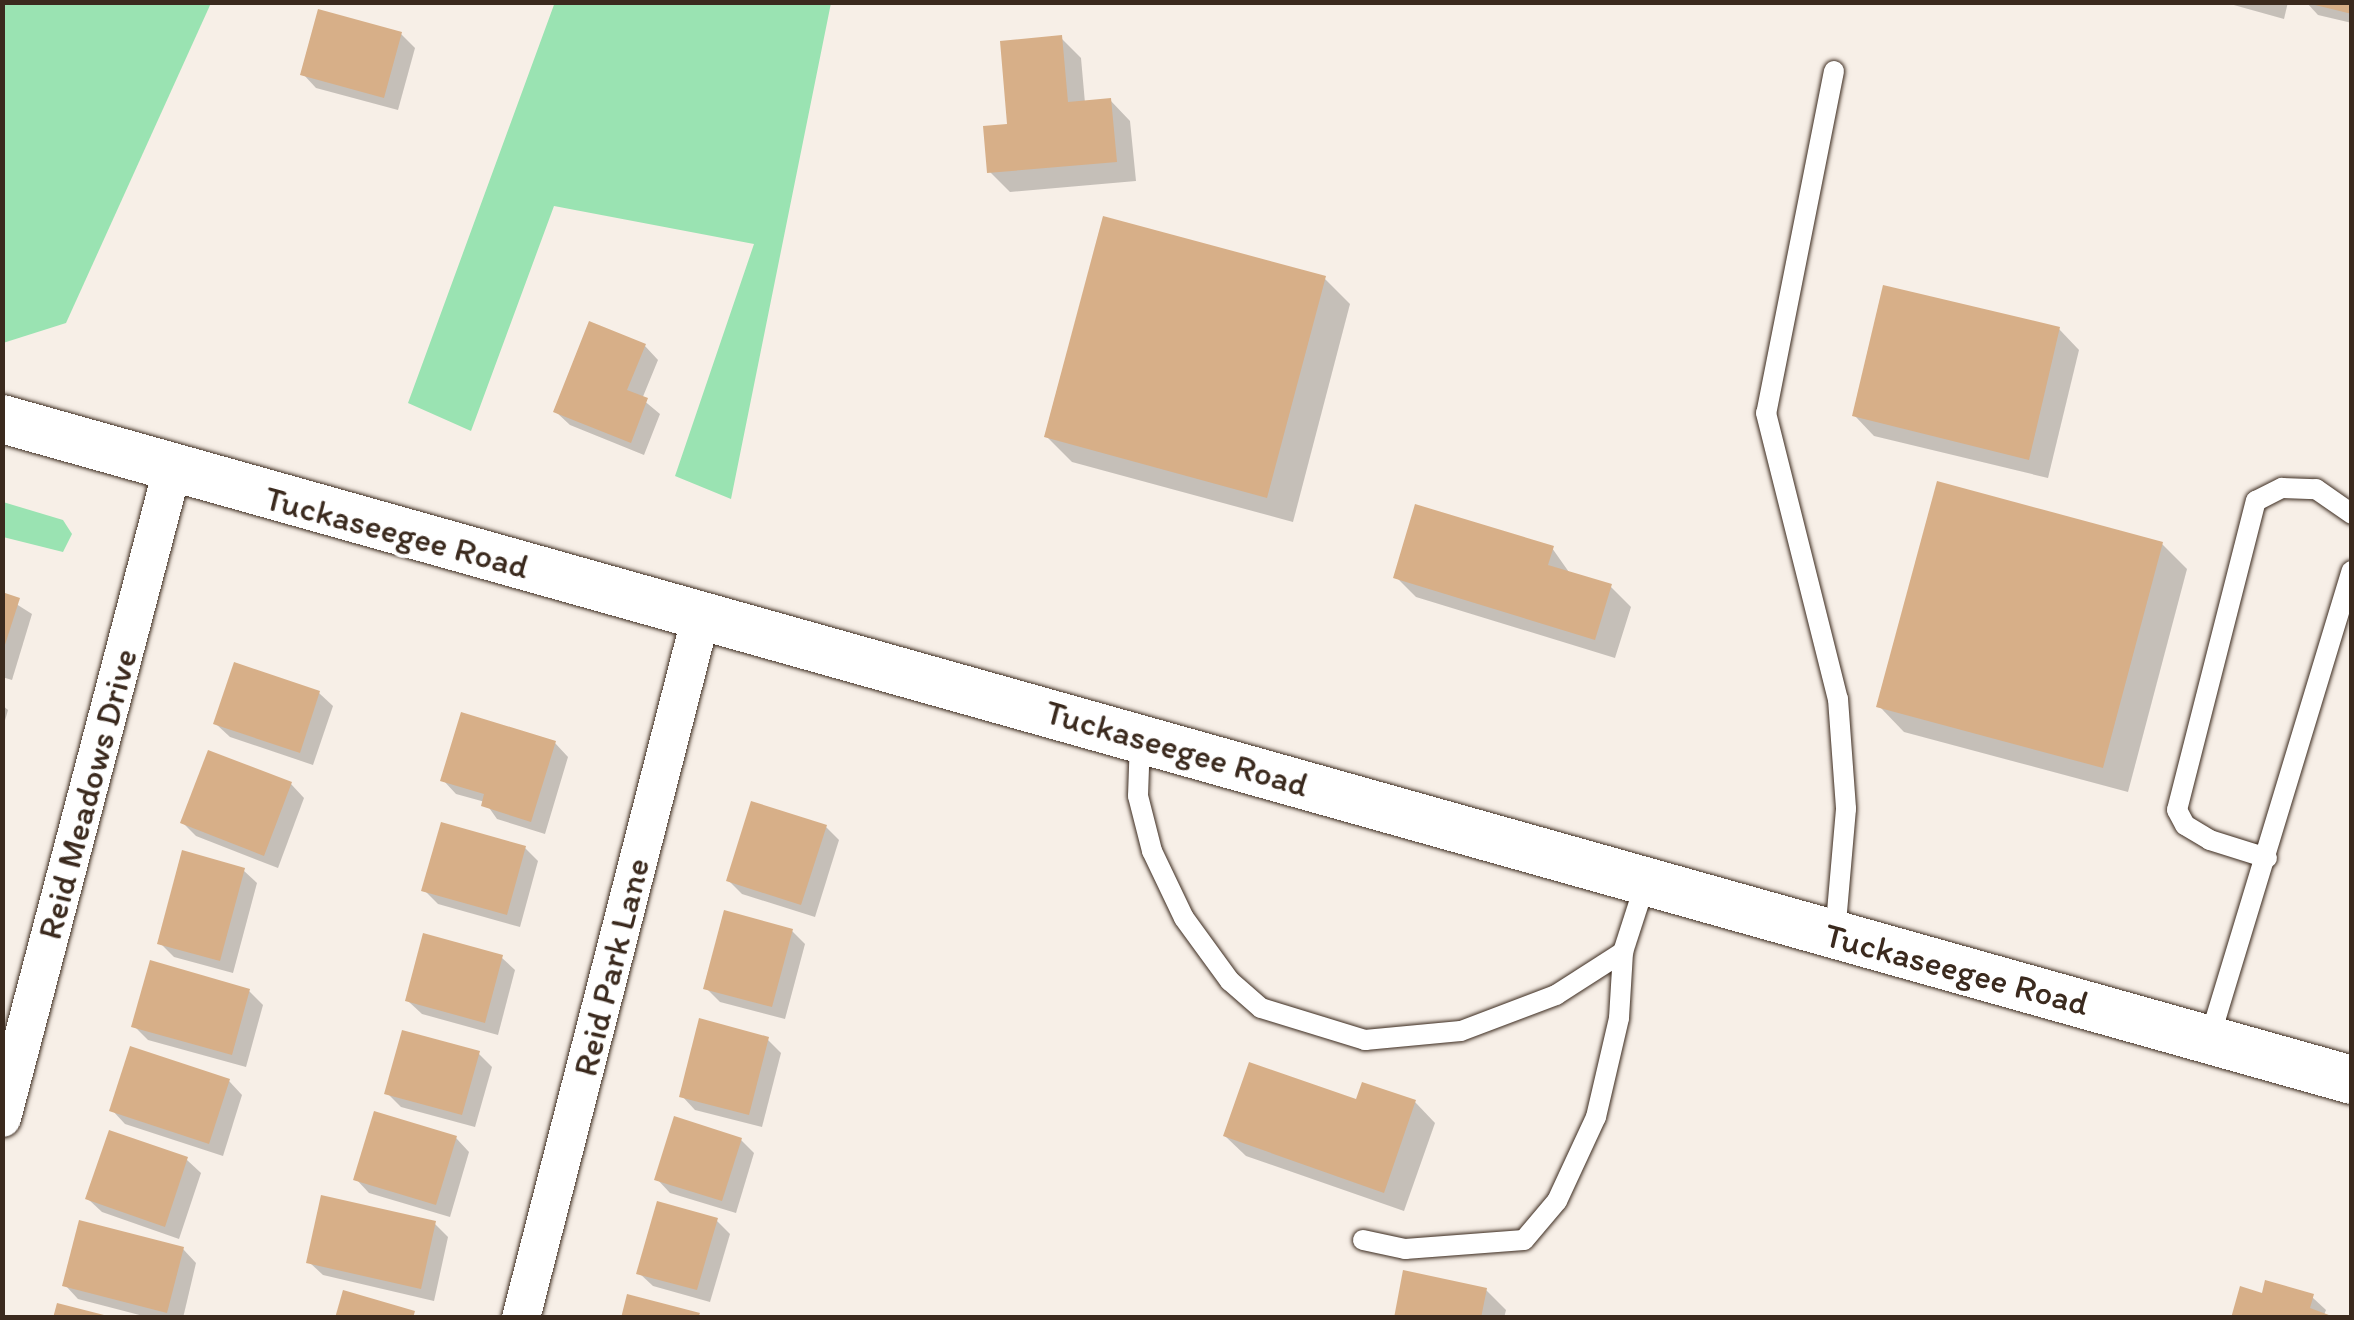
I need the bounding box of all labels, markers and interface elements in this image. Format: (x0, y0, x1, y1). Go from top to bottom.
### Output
street label: Tuckaseegee Road (260, 477, 534, 587)
street label: Reid Meadows Drive (28, 644, 146, 944)
street label: Tuckaseegee Road (1040, 690, 1314, 806)
street label: Reid Park Lane (564, 854, 658, 1080)
street label: Tuckaseegee Road (1820, 914, 2094, 1024)

